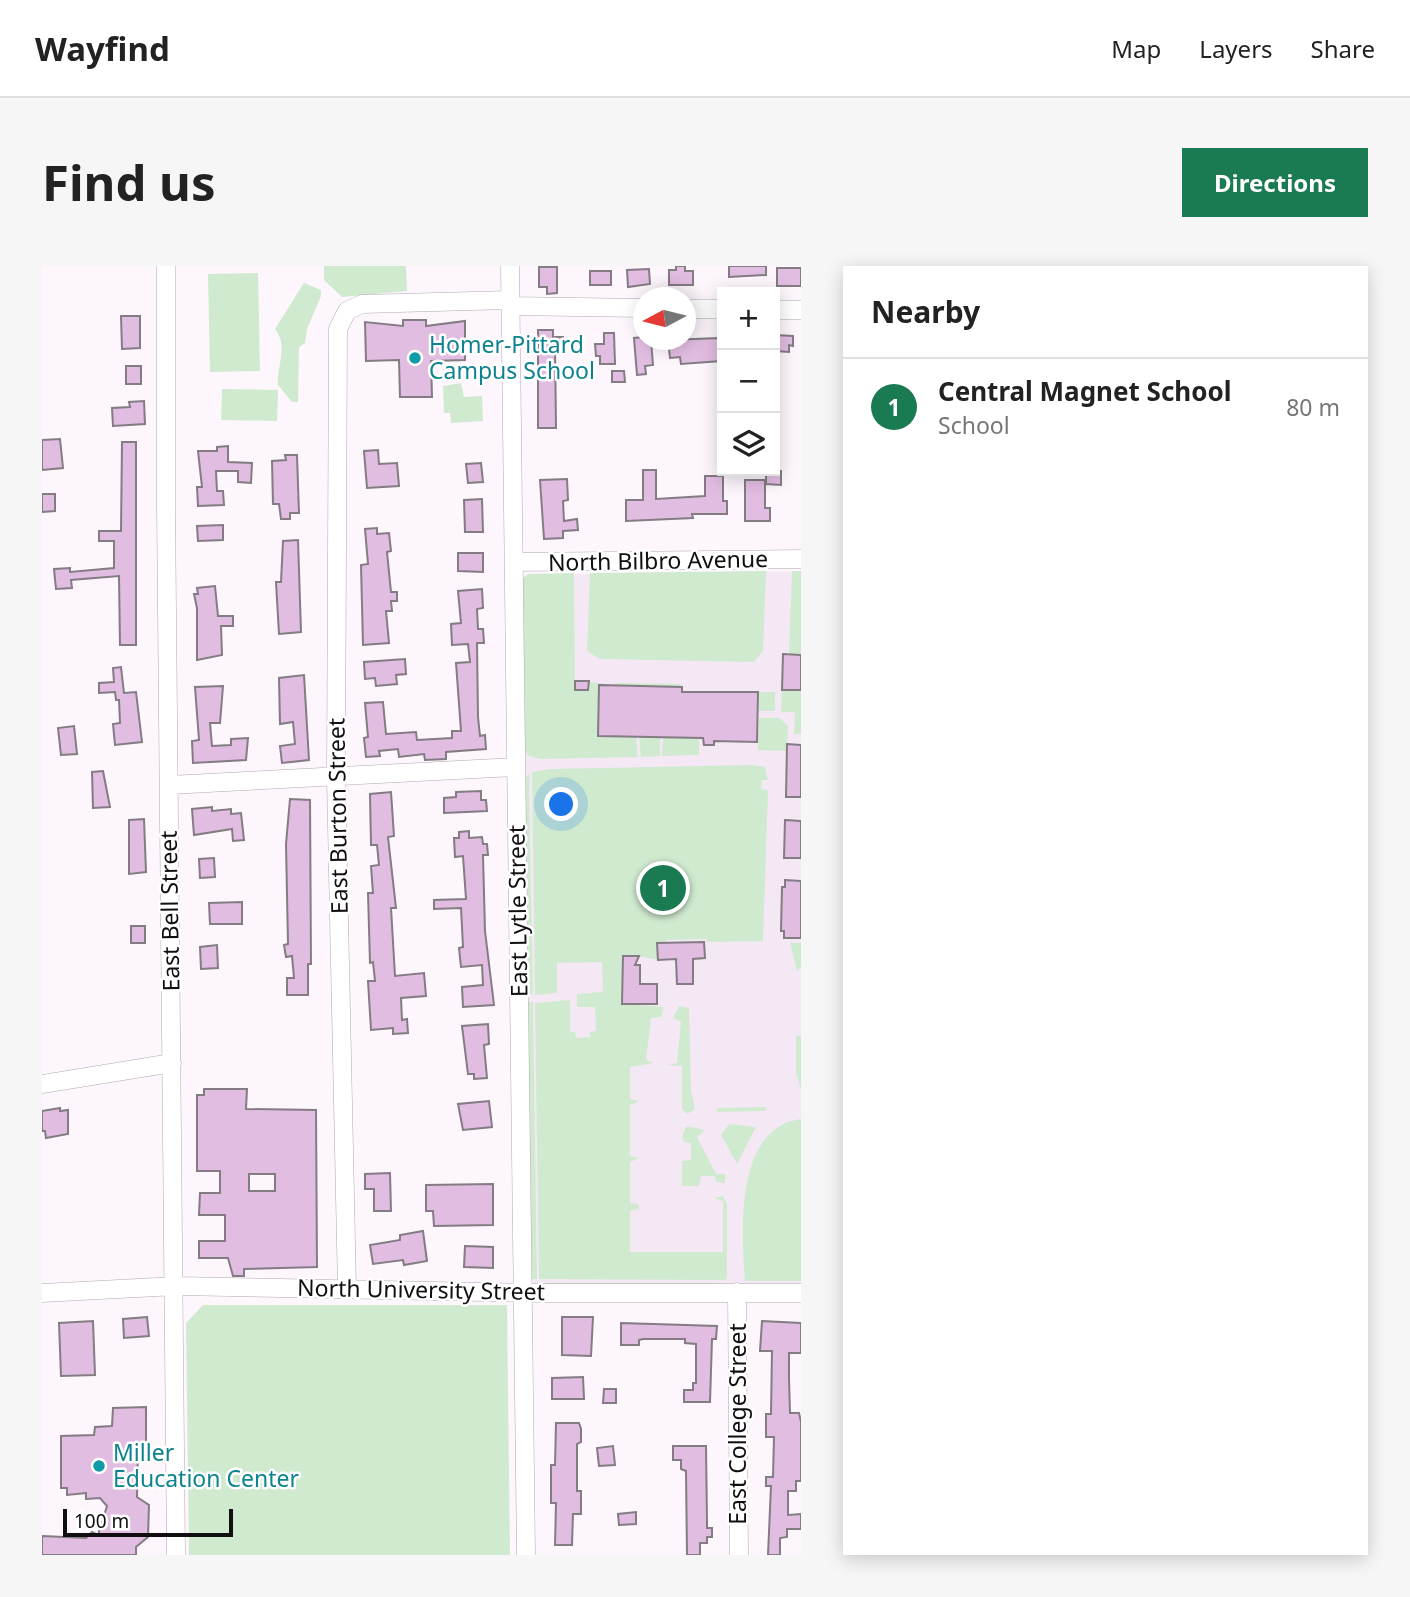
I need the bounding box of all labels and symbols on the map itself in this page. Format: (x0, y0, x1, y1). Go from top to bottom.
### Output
north arrow (633, 287, 696, 350)
place label: Homer-Pittard Campus School (429, 328, 595, 386)
marker: Homer-Pittard Campus School (407, 350, 423, 366)
street label: North Bilbro Avenue (548, 542, 768, 578)
street label: East Burton Street (319, 718, 355, 914)
your location (544, 787, 578, 821)
street label: East Lytle Street (500, 825, 535, 997)
street label: East Bell Street (152, 830, 186, 992)
pin: 1 (640, 862, 686, 914)
street label: North University Street (297, 1271, 545, 1307)
street label: East College Street (721, 1323, 753, 1525)
place label: Miller Education Center (113, 1436, 299, 1494)
marker: Miller Education Center (91, 1458, 107, 1474)
scale bar (63, 1506, 233, 1538)

